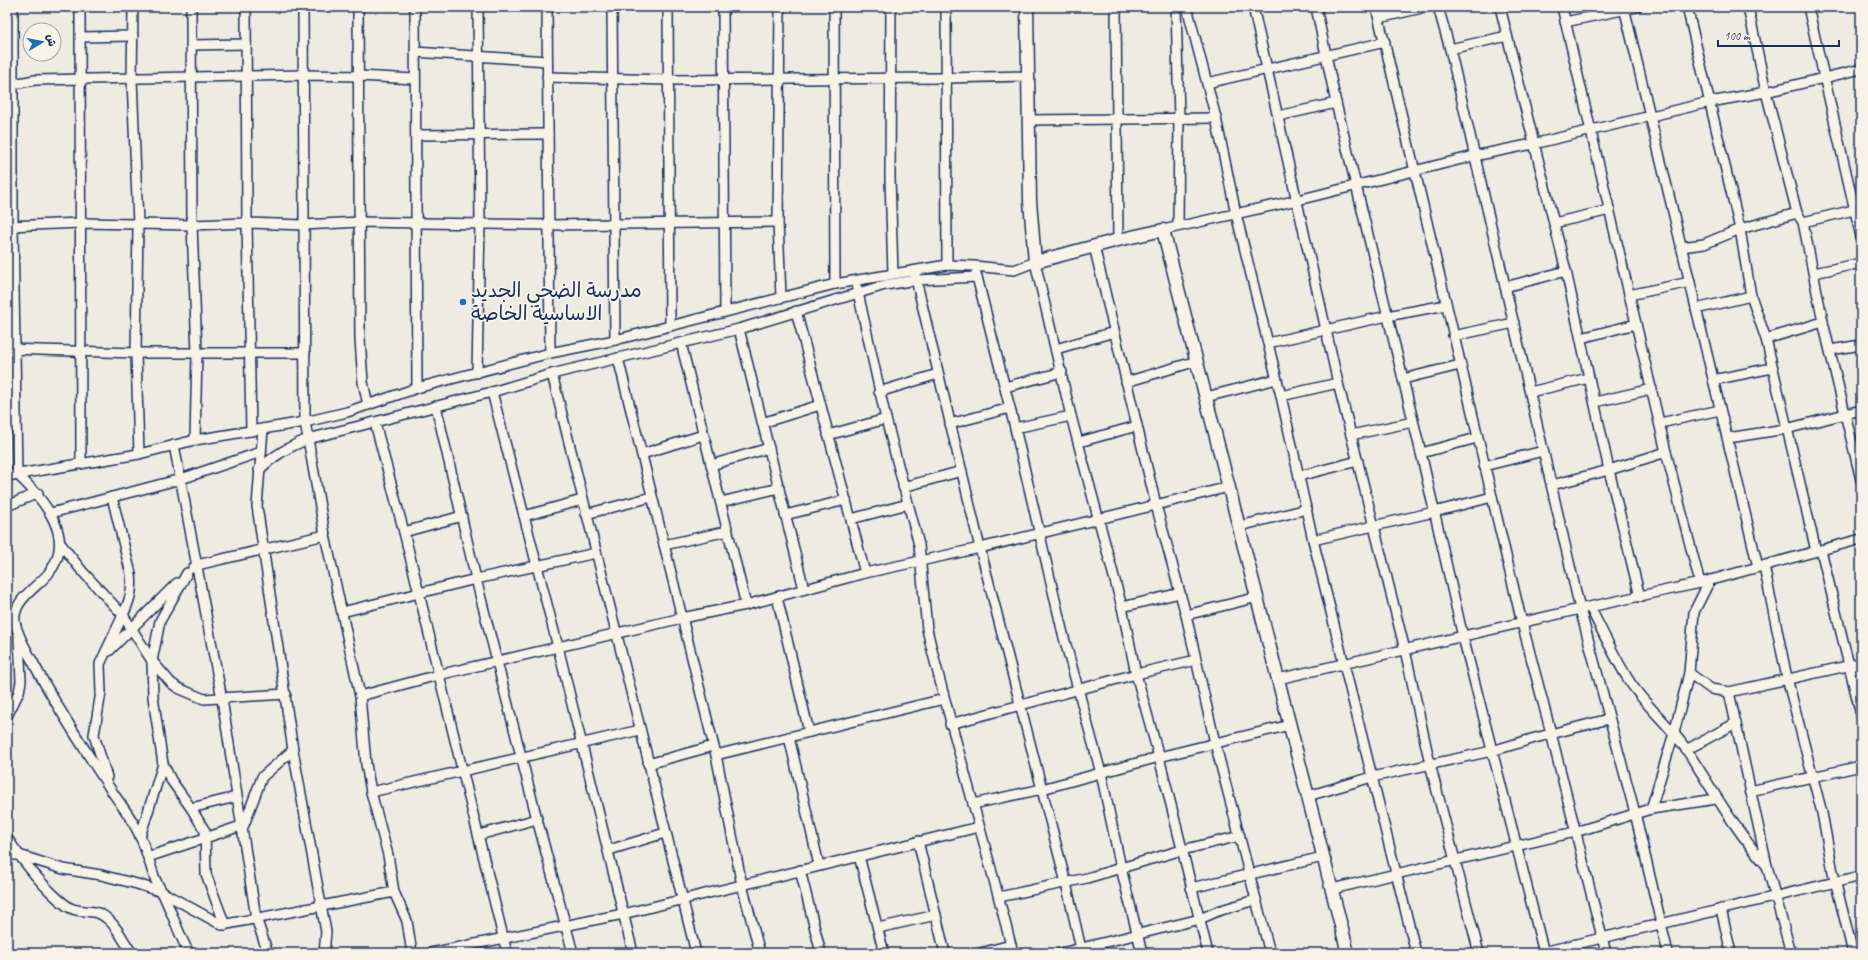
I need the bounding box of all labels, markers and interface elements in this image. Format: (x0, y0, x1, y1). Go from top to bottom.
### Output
north arrow (22, 22, 62, 62)
scale bar (1718, 22, 1839, 48)
text: 100 m (1724, 28, 1751, 44)
text: ش (44, 33, 60, 47)
place label: مدرسة الضحي الجديد الاساسية الخاصة (471, 278, 642, 326)
marker: مدرسة الضحي الجديد الاساسية الخاصة (458, 297, 468, 307)

